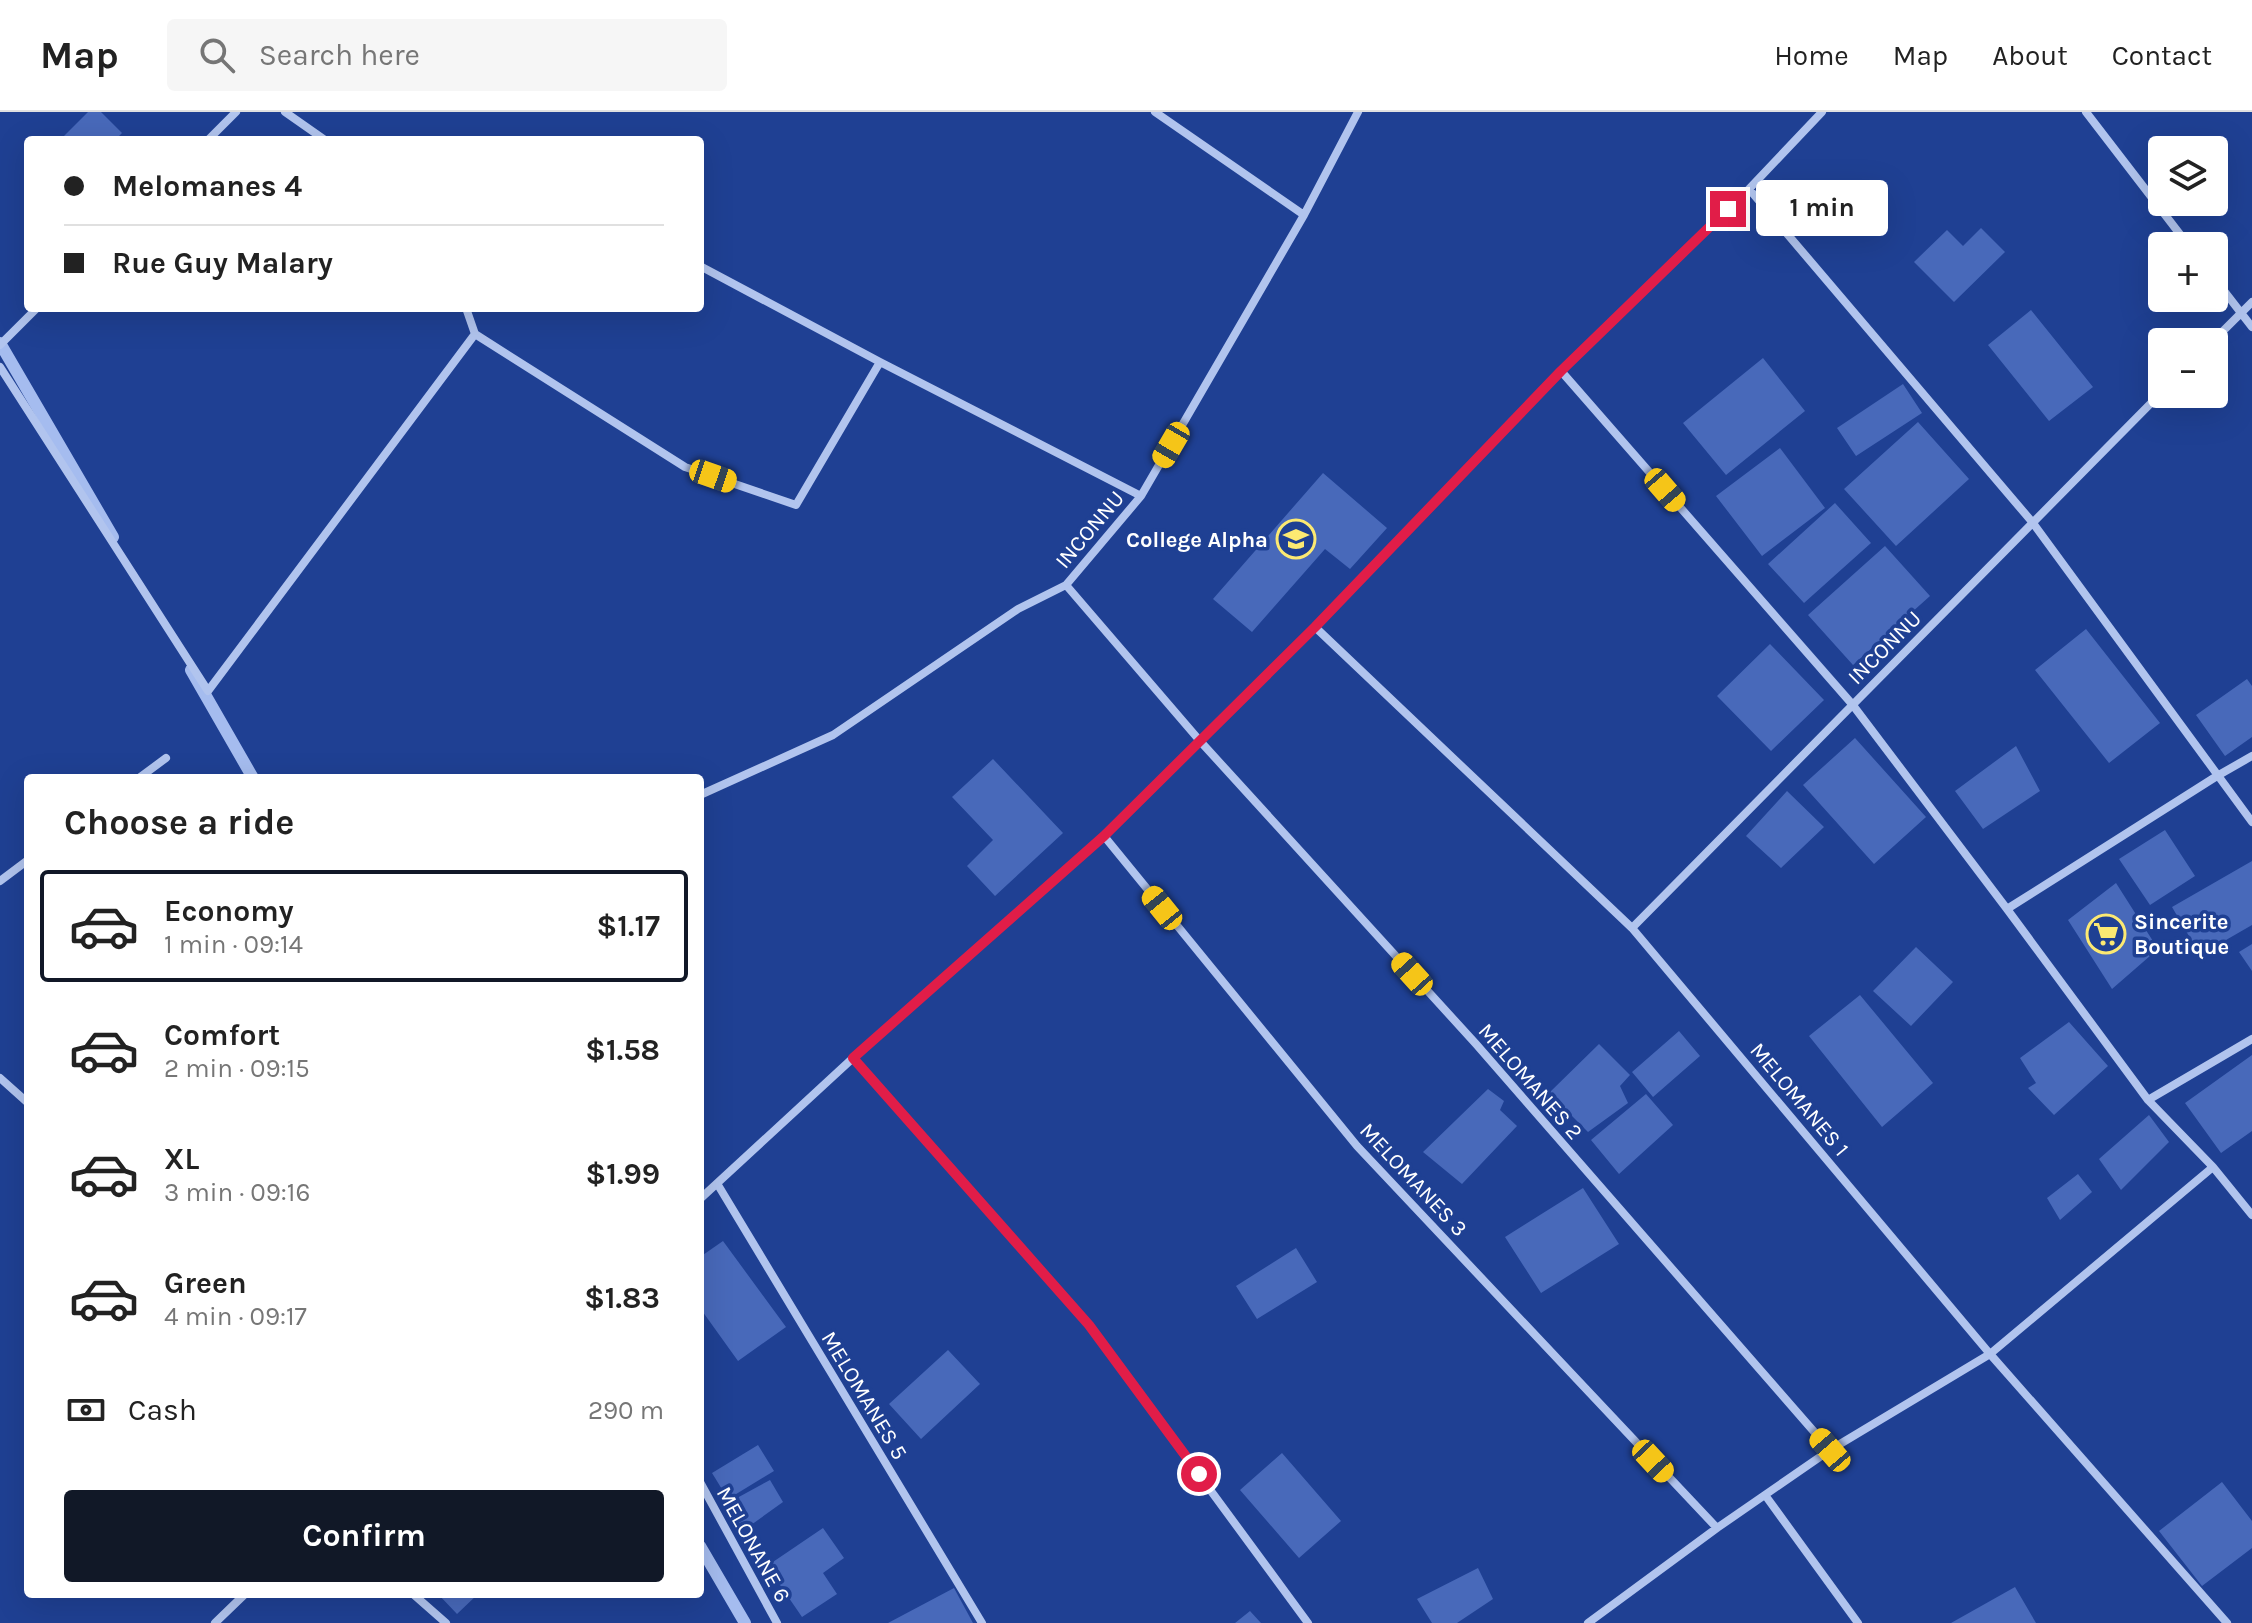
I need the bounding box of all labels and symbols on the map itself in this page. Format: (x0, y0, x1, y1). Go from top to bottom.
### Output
callout: 1 min (1756, 181, 1888, 237)
route end (1710, 191, 1746, 227)
car (1149, 418, 1193, 472)
car (686, 457, 740, 495)
car (1640, 464, 1690, 516)
street label: INCONNU (1050, 486, 1130, 574)
school or university icon: College Alpha (1275, 518, 1317, 560)
place label: College Alpha (1126, 527, 1268, 553)
street label: INCONNU (1843, 606, 1927, 690)
car (1138, 882, 1186, 934)
place label: Sincerite Boutique (2134, 909, 2229, 960)
supermarket icon: Sincerite Boutique (2085, 913, 2127, 955)
car (1387, 948, 1437, 1000)
street label: MELOMANES 2 (1473, 1018, 1588, 1145)
street label: MELOMANES 1 (1744, 1038, 1854, 1162)
street label: MELOMANES 3 (1354, 1118, 1472, 1242)
street label: MELOMANES 5 (816, 1327, 913, 1464)
car (1805, 1424, 1855, 1476)
car (1628, 1435, 1678, 1487)
route start (1181, 1456, 1217, 1492)
street label: MELONANE 6 (711, 1482, 796, 1607)

